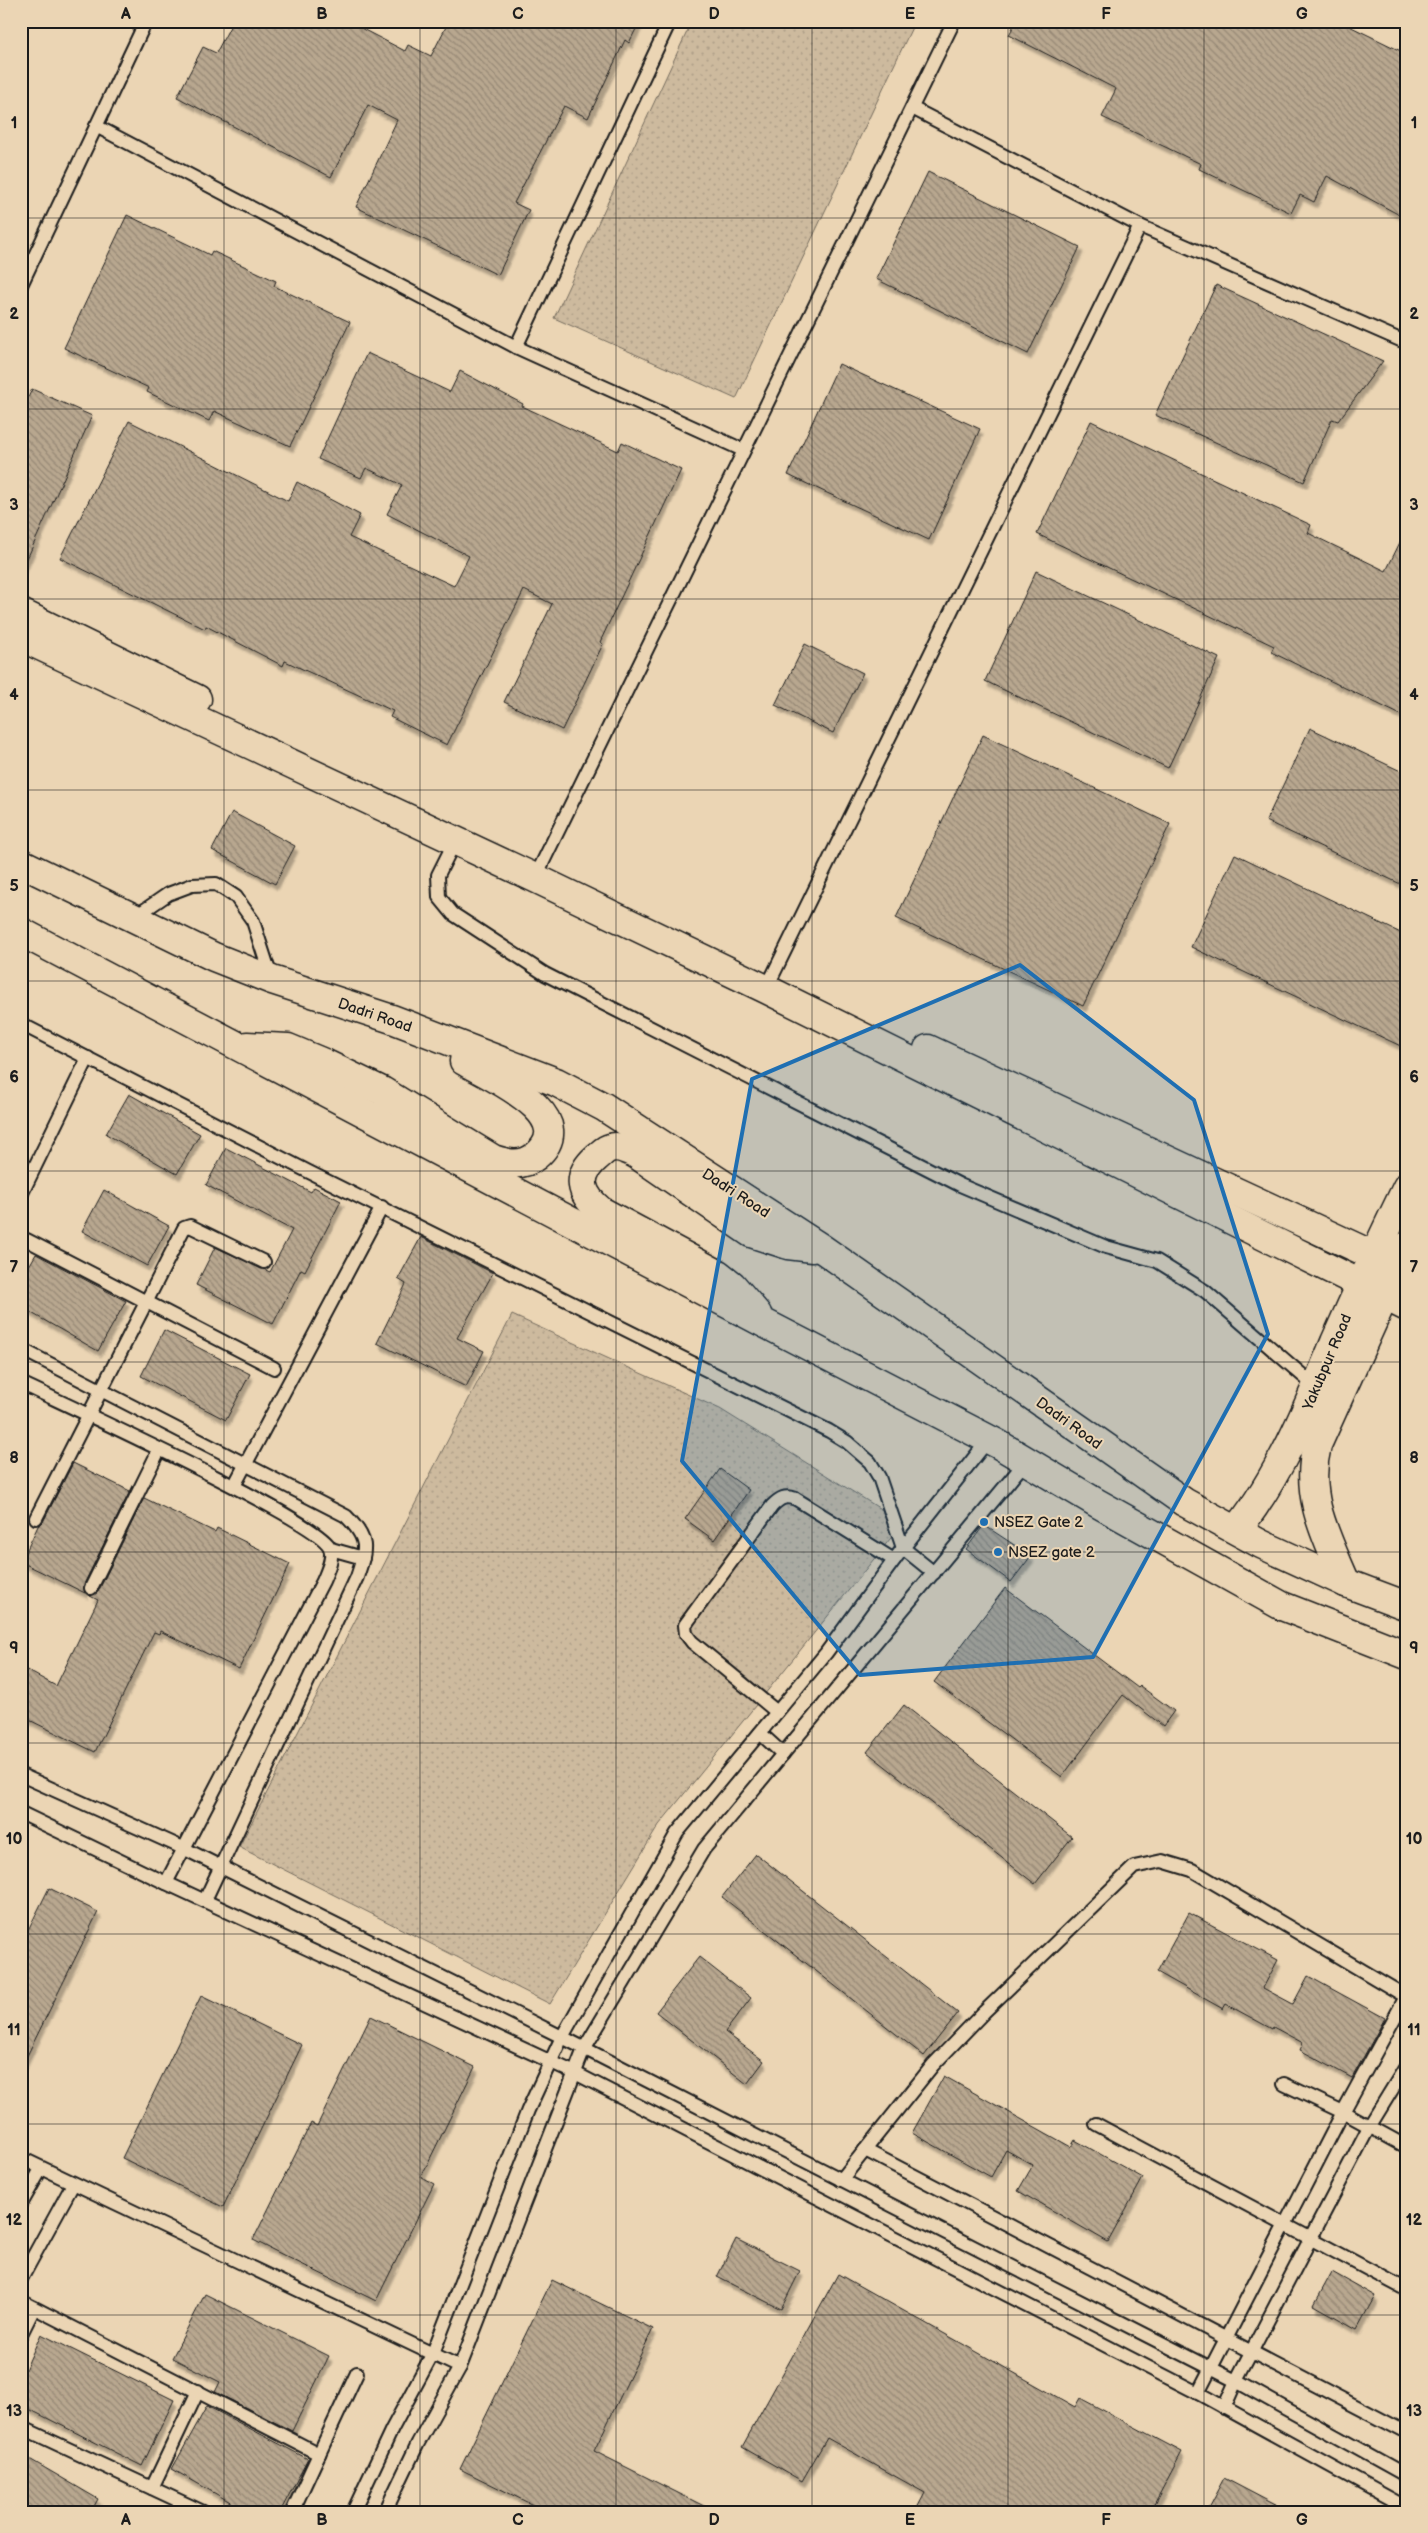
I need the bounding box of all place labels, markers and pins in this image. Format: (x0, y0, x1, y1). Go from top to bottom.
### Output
place label: NSEZ Gate 2 (994, 1513, 1083, 1532)
marker: NSEZ Gate 2 (978, 1516, 990, 1528)
place label: NSEZ gate 2 (1008, 1543, 1095, 1562)
marker: NSEZ gate 2 (992, 1546, 1004, 1558)

